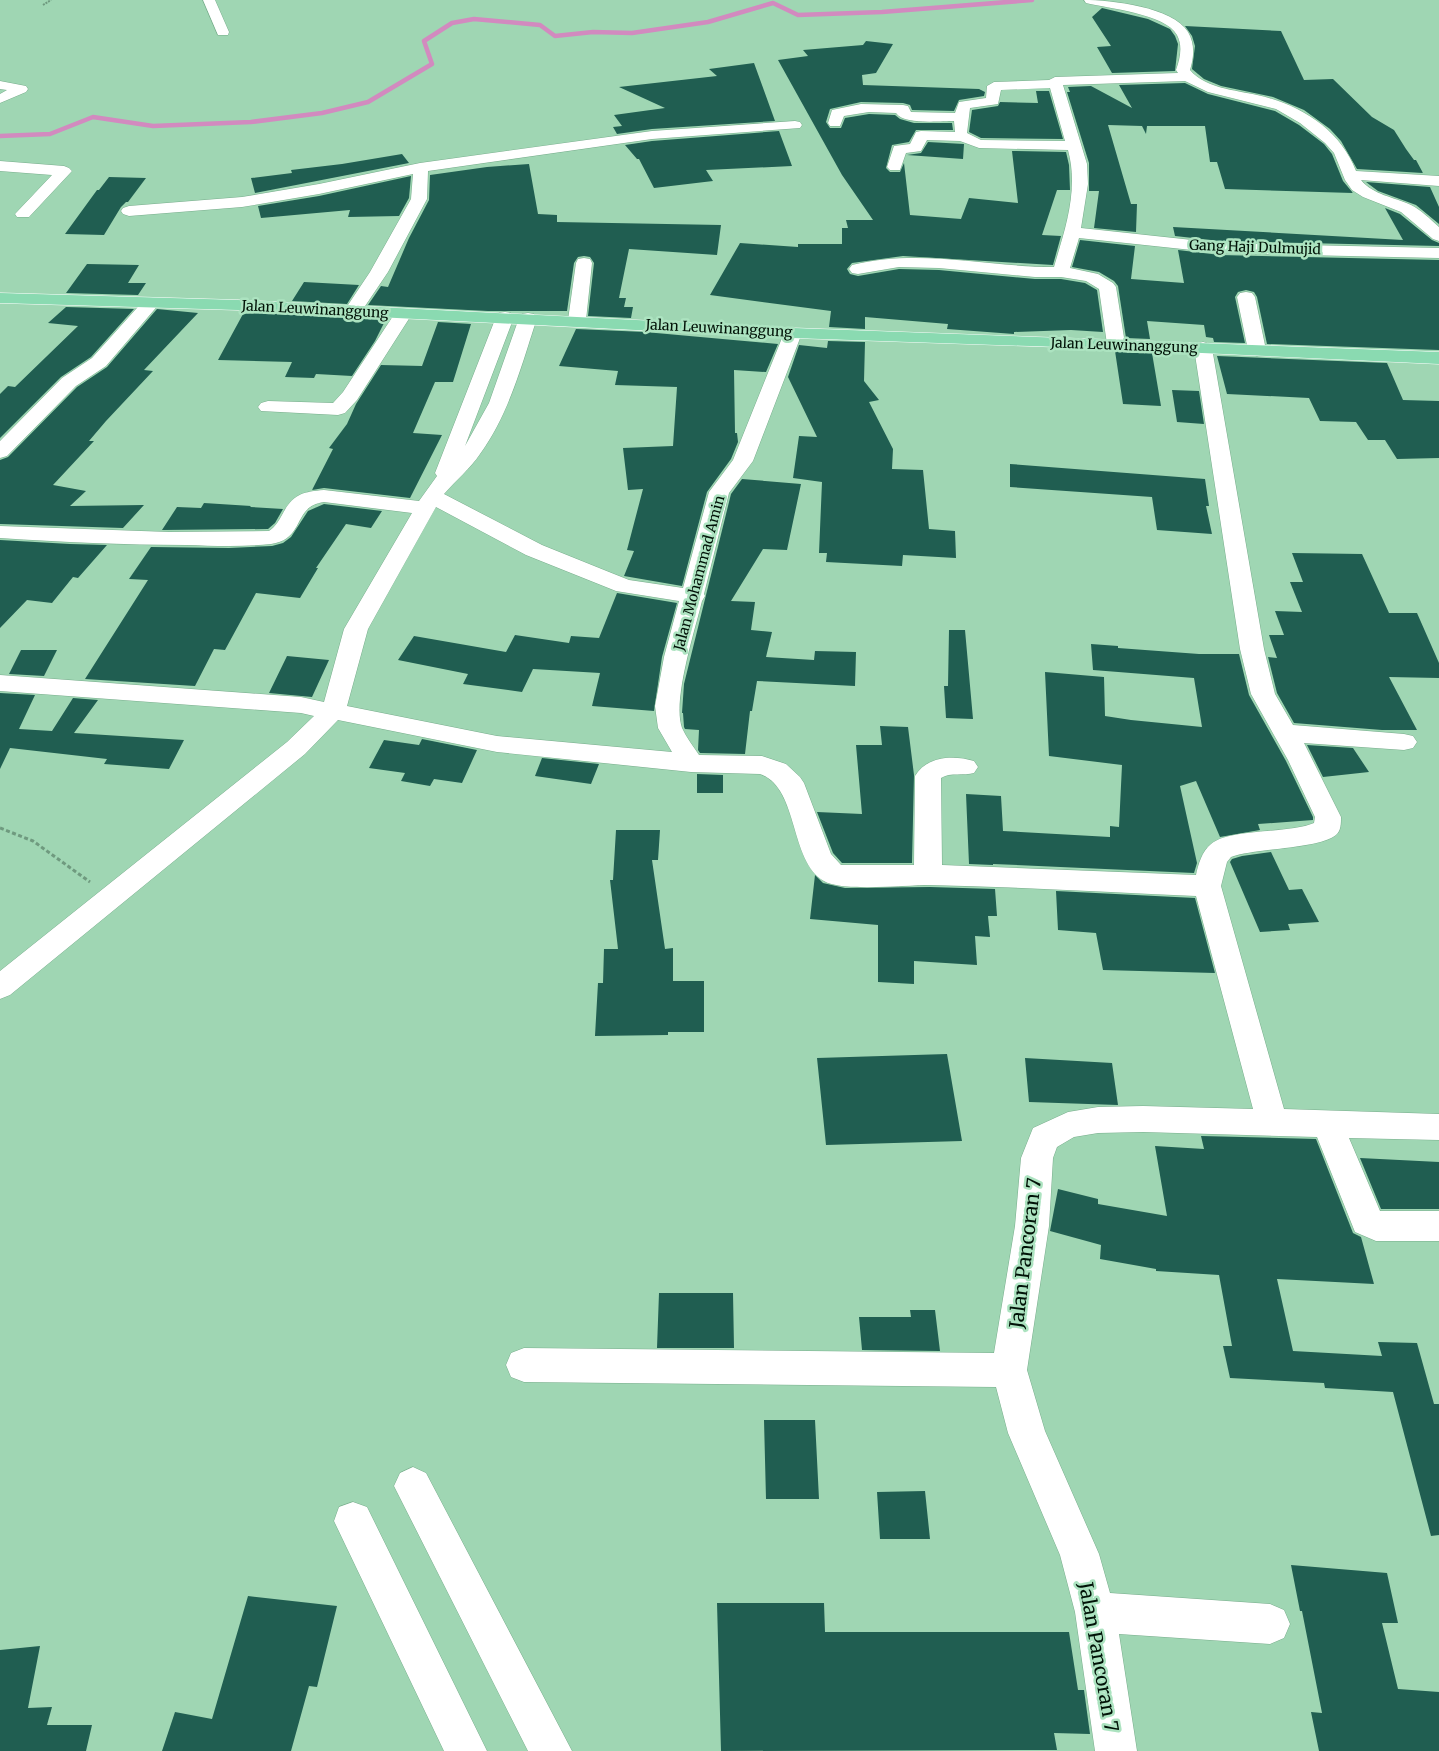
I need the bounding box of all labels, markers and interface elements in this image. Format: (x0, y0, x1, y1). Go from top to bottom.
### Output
street label: Gang Haji Dulmujid (1189, 236, 1322, 258)
street label: Jalan Leuwinanggung (240, 296, 390, 322)
street label: Jalan Leuwinanggung (644, 315, 794, 341)
street label: Jalan Leuwinanggung (1049, 333, 1198, 357)
street label: Jalan Mohammad Amin (669, 493, 728, 654)
street label: Jalan Pancoran 7 (1004, 1176, 1046, 1331)
street label: Jalan Pancoran 7 (1074, 1579, 1124, 1734)

